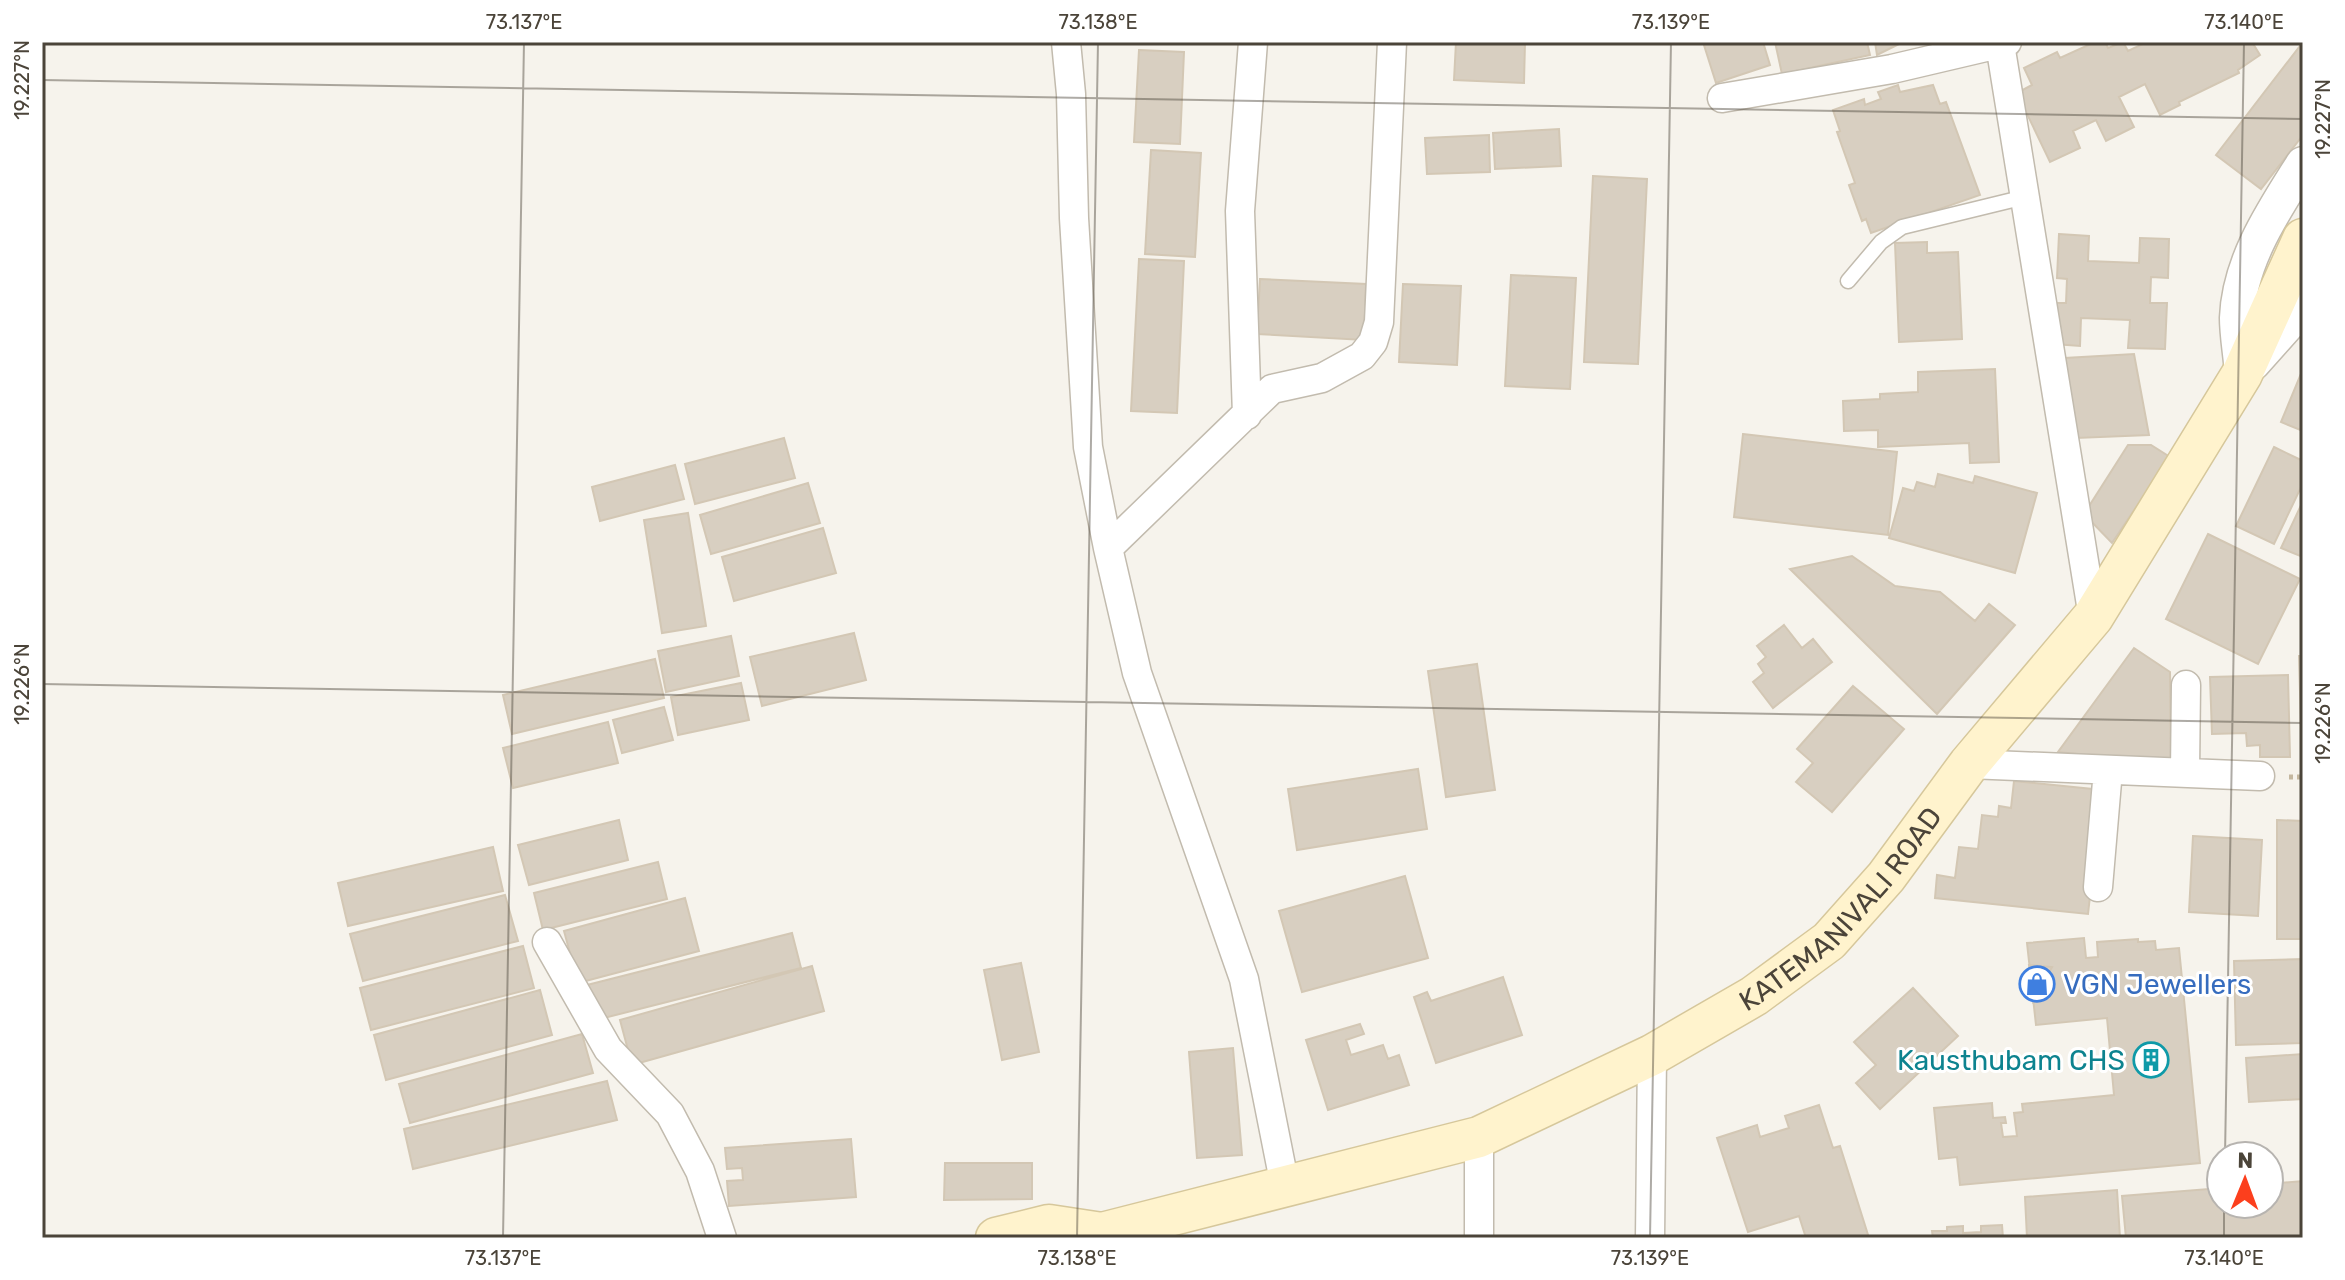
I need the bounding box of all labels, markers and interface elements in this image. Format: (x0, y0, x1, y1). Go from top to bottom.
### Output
text: 73.137°E (486, 10, 562, 34)
text: 73.138°E (1058, 10, 1138, 34)
text: 73.139°E (1632, 10, 1710, 34)
text: 73.140°E (2204, 10, 2284, 34)
text: 19.227°N (10, 40, 34, 120)
text: 19.227°N (2311, 79, 2335, 159)
text: 19.226°N (10, 643, 34, 725)
text: 19.226°N (2311, 682, 2335, 764)
street label: KATEMANIVALI ROAD (1733, 801, 1948, 1018)
shop icon: VGN Jewellers (2018, 965, 2056, 1003)
place label: VGN Jewellers (2063, 968, 2251, 1001)
building icon: Kausthubam CHS (2132, 1041, 2170, 1079)
place label: Kausthubam CHS (1897, 1044, 2125, 1077)
north arrow (2205, 1140, 2285, 1220)
text: N (2237, 1147, 2253, 1174)
text: 73.137°E (465, 1246, 541, 1270)
text: 73.138°E (1037, 1246, 1117, 1270)
text: 73.139°E (1611, 1246, 1689, 1270)
text: 73.140°E (2184, 1246, 2264, 1270)

